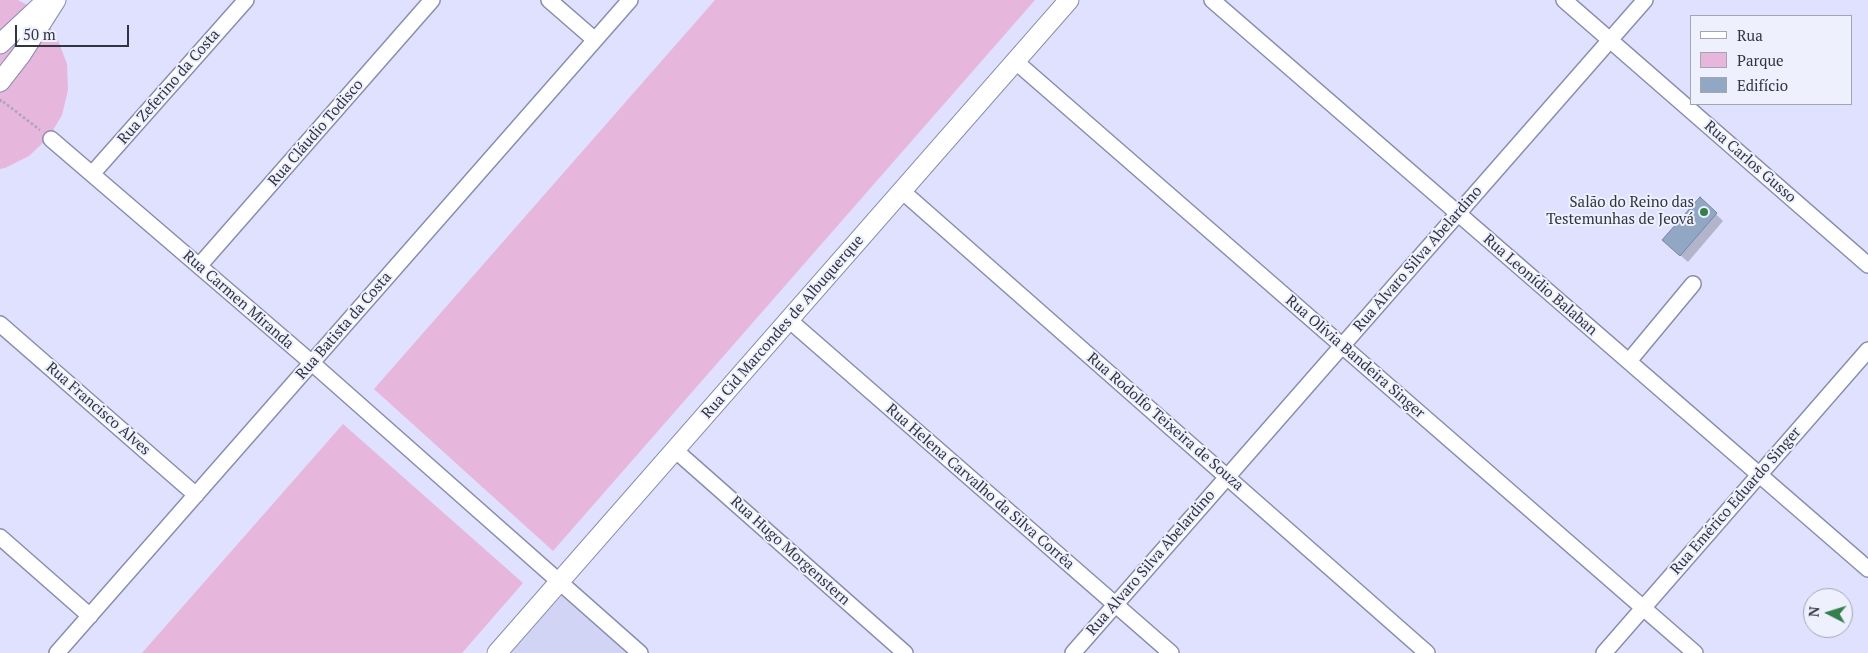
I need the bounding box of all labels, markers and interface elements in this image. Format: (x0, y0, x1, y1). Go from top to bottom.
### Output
scale bar (18, 15, 131, 47)
legend (1690, 15, 1853, 105)
text: 50 m (23, 24, 56, 44)
text: Rua (1737, 25, 1763, 45)
street label: Rua Zeferino da Costa (114, 26, 224, 148)
text: Parque (1737, 50, 1784, 70)
text: Edifício (1737, 75, 1788, 95)
street label: Rua Cláudio Todisco (265, 76, 367, 190)
street label: Rua Carlos Gusso (1700, 117, 1800, 207)
street label: Rua Alvaro Silva Abelardino (1350, 183, 1486, 335)
place label: Salão do Reino das Testemunhas de Jeová (1546, 194, 1694, 229)
marker: Salão do Reino das Testemunhas de Jeová (1698, 206, 1710, 218)
street label: Rua Leonídio Balaban (1479, 231, 1601, 339)
street label: Rua Cid Marcondes de Albuquerque (698, 232, 868, 422)
street label: Rua Carmen Miranda (179, 247, 297, 353)
street label: Rua Batista da Costa (292, 269, 396, 383)
street label: Rua Olívia Bandeira Singer (1282, 292, 1428, 422)
street label: Rua Rodolfo Teixeira de Souza (1083, 349, 1247, 495)
street label: Rua Francisco Alves (42, 359, 154, 459)
street label: Rua Helena Carvalho da Silva Corrêa (882, 400, 1078, 574)
street label: Rua Emérico Eduardo Singer (1667, 424, 1805, 578)
street label: Rua Alvaro Silva Abelardino (1083, 487, 1219, 639)
street label: Rua Hugo Morgenstern (727, 493, 853, 609)
north arrow (1803, 588, 1853, 638)
text: N (1804, 606, 1823, 618)

